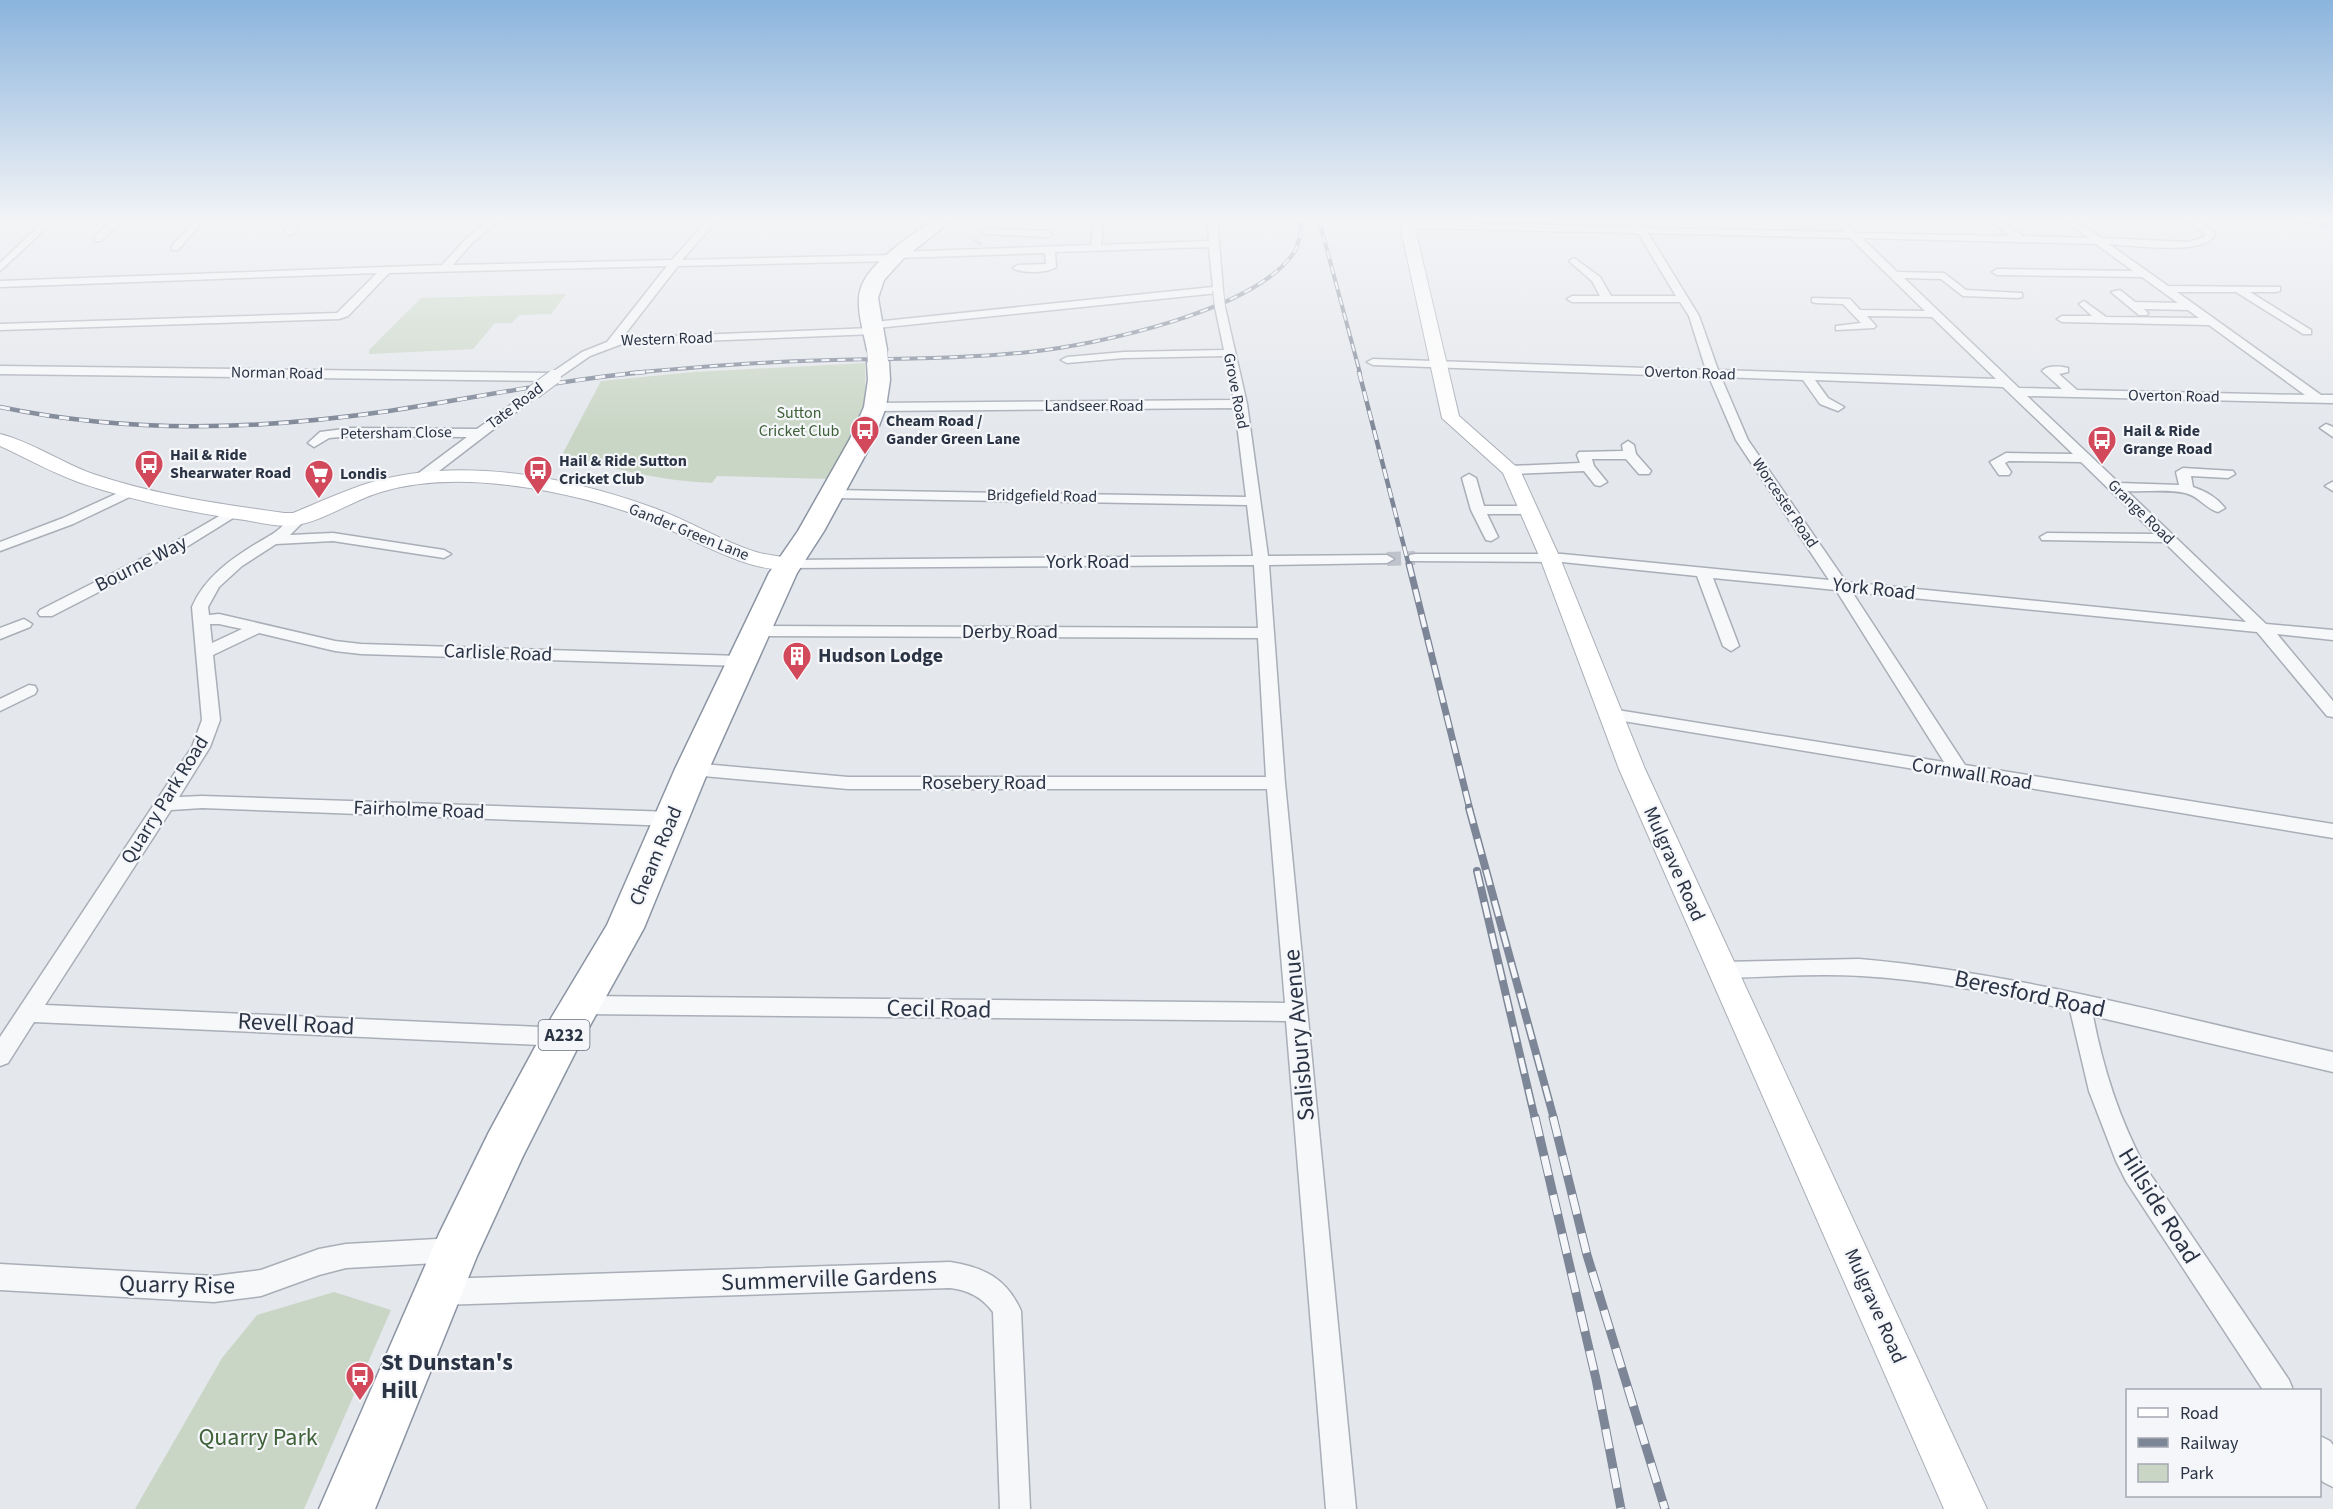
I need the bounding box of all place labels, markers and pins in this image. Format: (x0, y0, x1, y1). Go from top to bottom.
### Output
place label: Cheam Road / Gander Green Lane (886, 410, 1020, 450)
bus stop icon: Cheam Road / Gander Green Lane (849, 414, 881, 456)
place label: Hail & Ride Grange Road (2123, 420, 2212, 460)
bus stop icon: Hail & Ride Grange Road (2086, 424, 2118, 466)
place label: Hail & Ride Shearwater Road (170, 444, 291, 484)
bus stop icon: Hail & Ride Shearwater Road (133, 448, 165, 490)
place label: Hail & Ride Sutton Cricket Club (559, 450, 687, 490)
bus stop icon: Hail & Ride Sutton Cricket Club (522, 454, 554, 496)
supermarket icon: Londis (303, 458, 335, 500)
place label: Londis (340, 463, 387, 485)
building icon: Hudson Lodge (781, 640, 813, 682)
place label: Hudson Lodge (818, 642, 943, 670)
place label: St Dunstan's Hill (381, 1345, 513, 1408)
bus stop icon: St Dunstan's Hill (344, 1360, 376, 1402)

